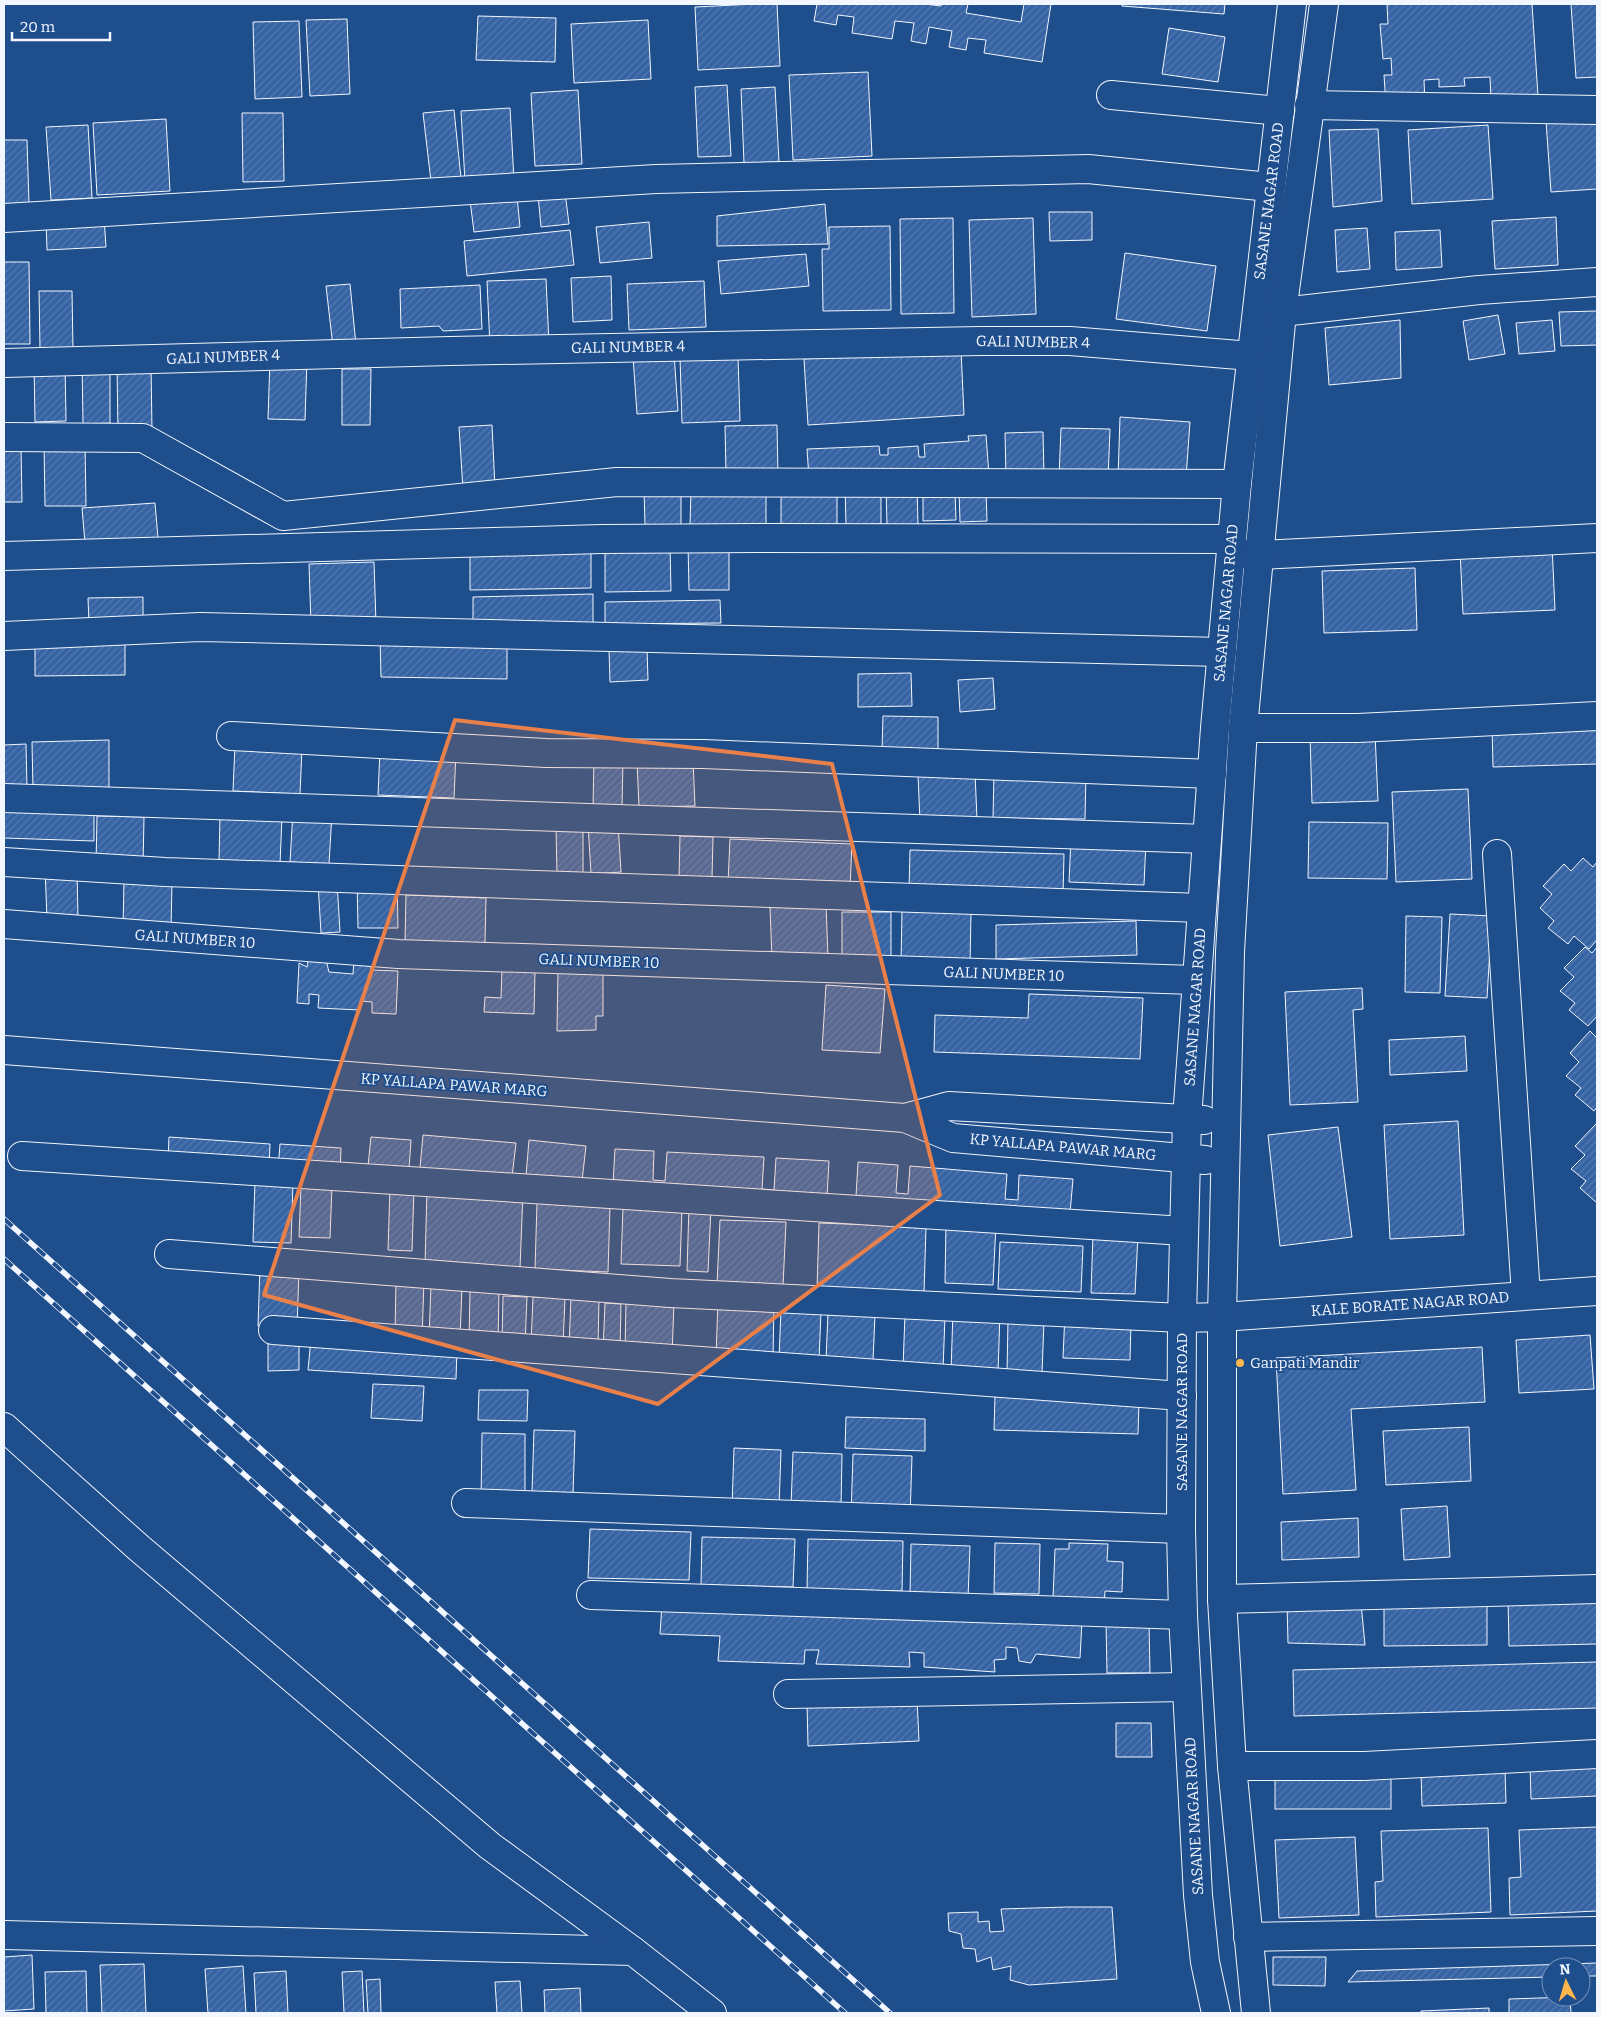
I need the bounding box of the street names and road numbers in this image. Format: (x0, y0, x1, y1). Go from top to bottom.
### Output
street label: SASANE NAGAR ROAD (1250, 121, 1288, 281)
street label: GALI NUMBER 4 (976, 332, 1090, 352)
street label: GALI NUMBER 4 (571, 337, 685, 357)
street label: GALI NUMBER 4 (166, 346, 281, 368)
street label: SASANE NAGAR ROAD (1210, 523, 1242, 683)
street label: GALI NUMBER 10 (134, 926, 256, 952)
street label: SASANE NAGAR ROAD (1180, 927, 1210, 1087)
street label: GALI NUMBER 10 (538, 950, 660, 972)
street label: GALI NUMBER 10 (943, 963, 1065, 985)
street label: KP YALLAPA PAWAR MARG (360, 1069, 548, 1101)
street label: KP YALLAPA PAWAR MARG (969, 1130, 1157, 1164)
street label: KALE BORATE NAGAR ROAD (1310, 1288, 1510, 1320)
street label: SASANE NAGAR ROAD (1173, 1333, 1191, 1491)
street label: SASANE NAGAR ROAD (1181, 1736, 1207, 1896)

